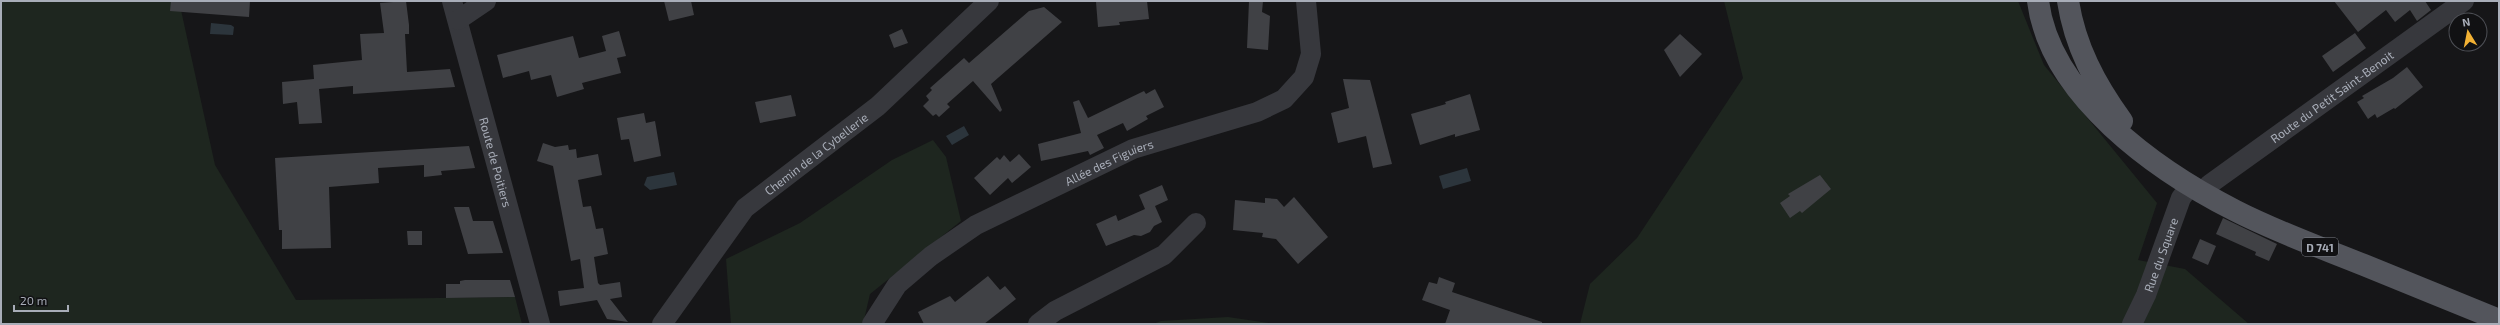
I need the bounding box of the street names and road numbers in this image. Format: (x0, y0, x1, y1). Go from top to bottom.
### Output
street label: Route du Petit Saint-Benoit (2268, 47, 2396, 145)
street label: Chemin de la Cybellerie (761, 110, 870, 198)
street label: Route de Poitiers (477, 116, 515, 209)
street label: Allée des Figuiers (1062, 136, 1155, 188)
street label: Rue du Square (2141, 216, 2180, 294)
road number: D 741 (2302, 238, 2338, 256)

